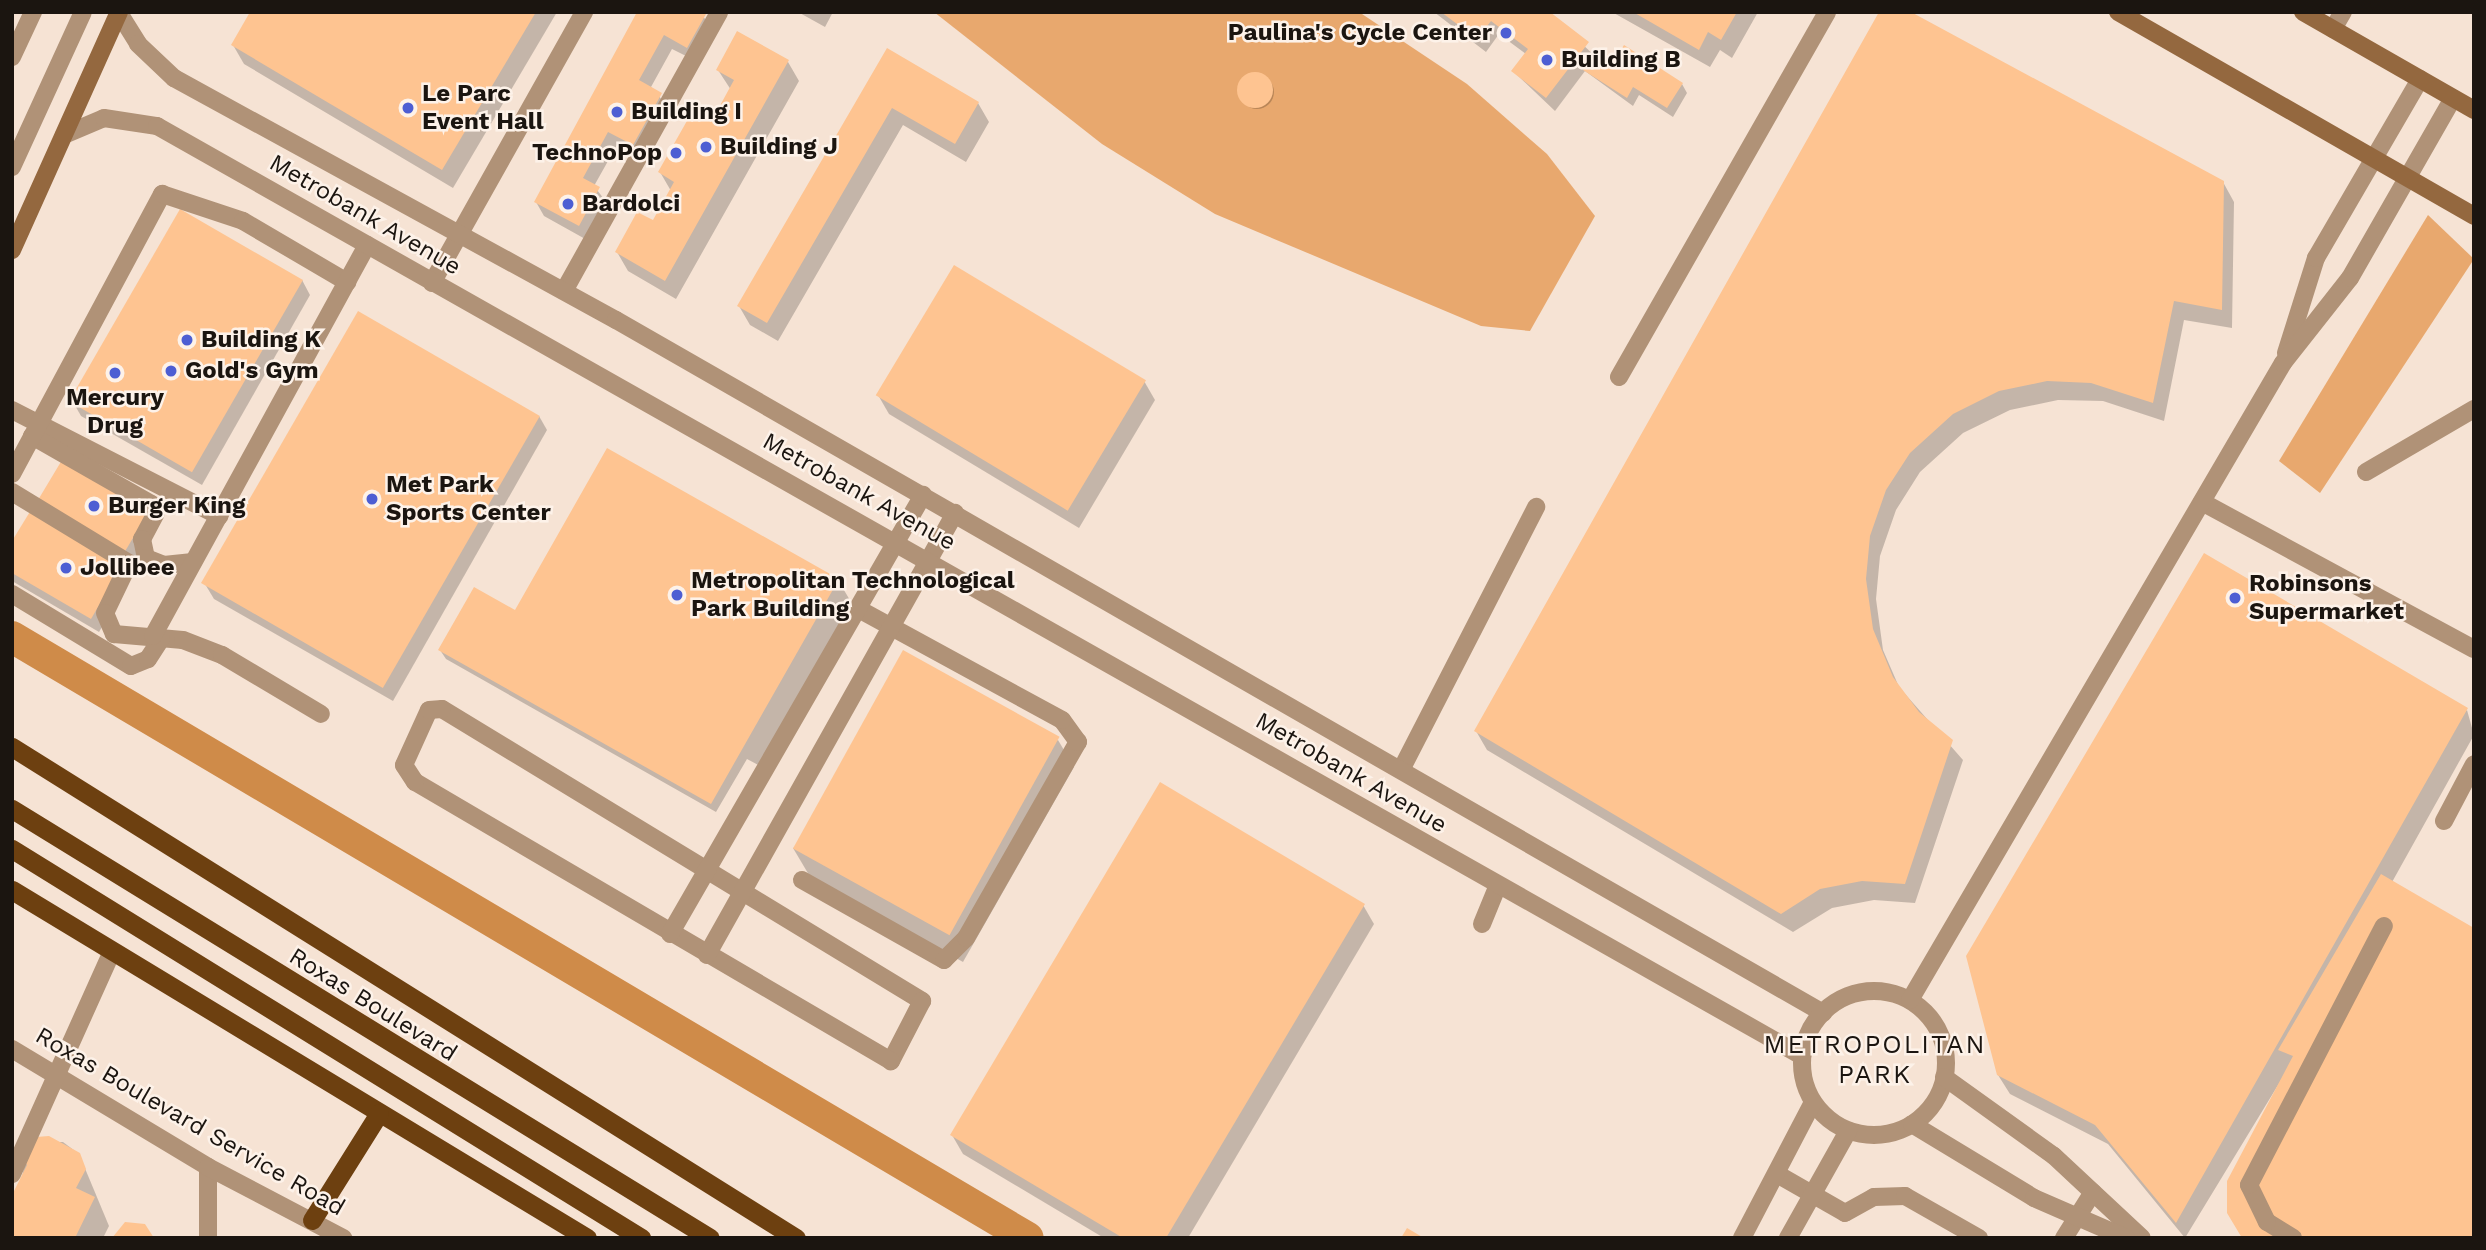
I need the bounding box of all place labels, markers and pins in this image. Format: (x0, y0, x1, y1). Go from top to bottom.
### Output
place label: Paulina's Cycle Center (1228, 19, 1492, 47)
marker: Paulina's Cycle Center (1498, 25, 1514, 41)
place label: Building B (1561, 46, 1681, 74)
marker: Building B (1539, 52, 1555, 68)
place label: Le Parc Event Hall (422, 80, 543, 136)
place label: Building I (631, 98, 742, 126)
marker: Le Parc Event Hall (400, 100, 416, 116)
marker: Building I (609, 104, 625, 120)
place label: Building J (720, 133, 838, 161)
place label: TechnoPop (532, 139, 662, 167)
marker: Building J (698, 139, 714, 155)
marker: TechnoPop (668, 145, 684, 161)
place label: Bardolci (582, 190, 680, 218)
marker: Bardolci (560, 196, 576, 212)
place label: Building K (201, 326, 321, 354)
marker: Building K (179, 332, 195, 348)
place label: Gold's Gym (185, 357, 319, 385)
marker: Gold's Gym (163, 363, 179, 379)
marker: Mercury Drug (107, 365, 123, 381)
place label: Mercury Drug (66, 384, 164, 440)
place label: Met Park Sports Center (386, 471, 551, 527)
marker: Met Park Sports Center (364, 491, 380, 507)
place label: Burger King (108, 492, 246, 520)
marker: Burger King (86, 498, 102, 514)
place label: Jollibee (80, 554, 175, 582)
marker: Jollibee (58, 560, 74, 576)
place label: Metropolitan Technological Park Building (691, 567, 1015, 623)
place label: Robinsons Supermarket (2249, 570, 2404, 626)
marker: Metropolitan Technological Park Building (669, 587, 685, 603)
marker: Robinsons Supermarket (2227, 590, 2243, 606)

